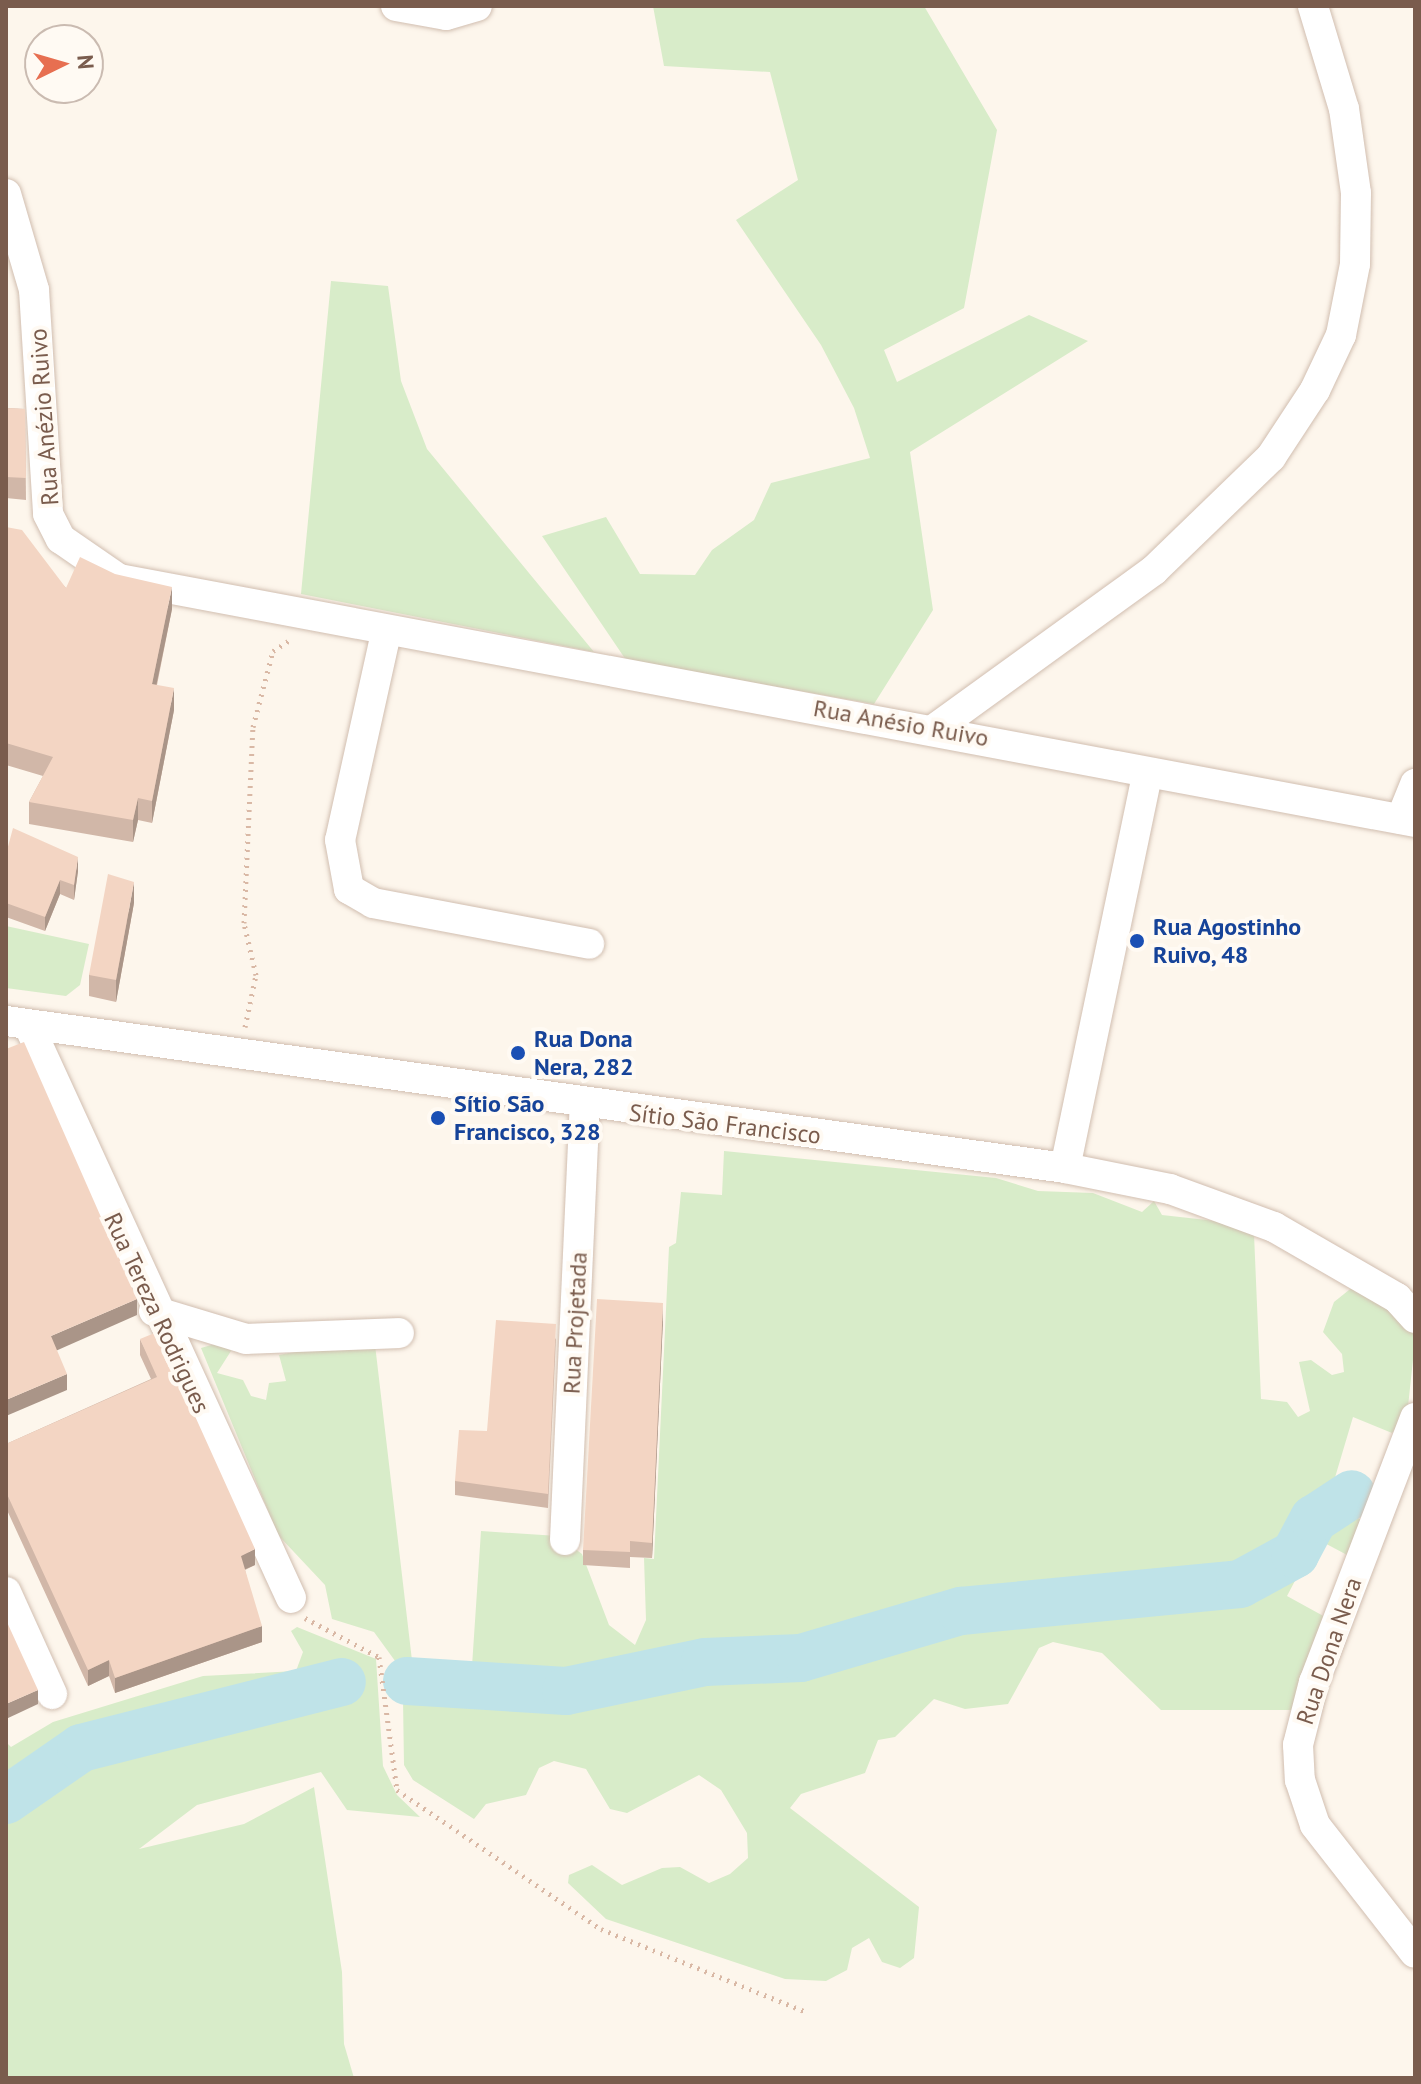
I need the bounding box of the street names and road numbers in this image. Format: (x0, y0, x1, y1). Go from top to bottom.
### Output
street label: Rua Anézio Ruivo (23, 327, 65, 507)
street label: Rua Anésio Ruivo (811, 693, 991, 753)
street label: Sítio São Francisco (627, 1098, 823, 1150)
street label: Rua Tereza Rodrigues (98, 1208, 216, 1418)
street label: Rua Projetada (557, 1251, 593, 1395)
street label: Rua Dona Nera (1290, 1574, 1368, 1728)

